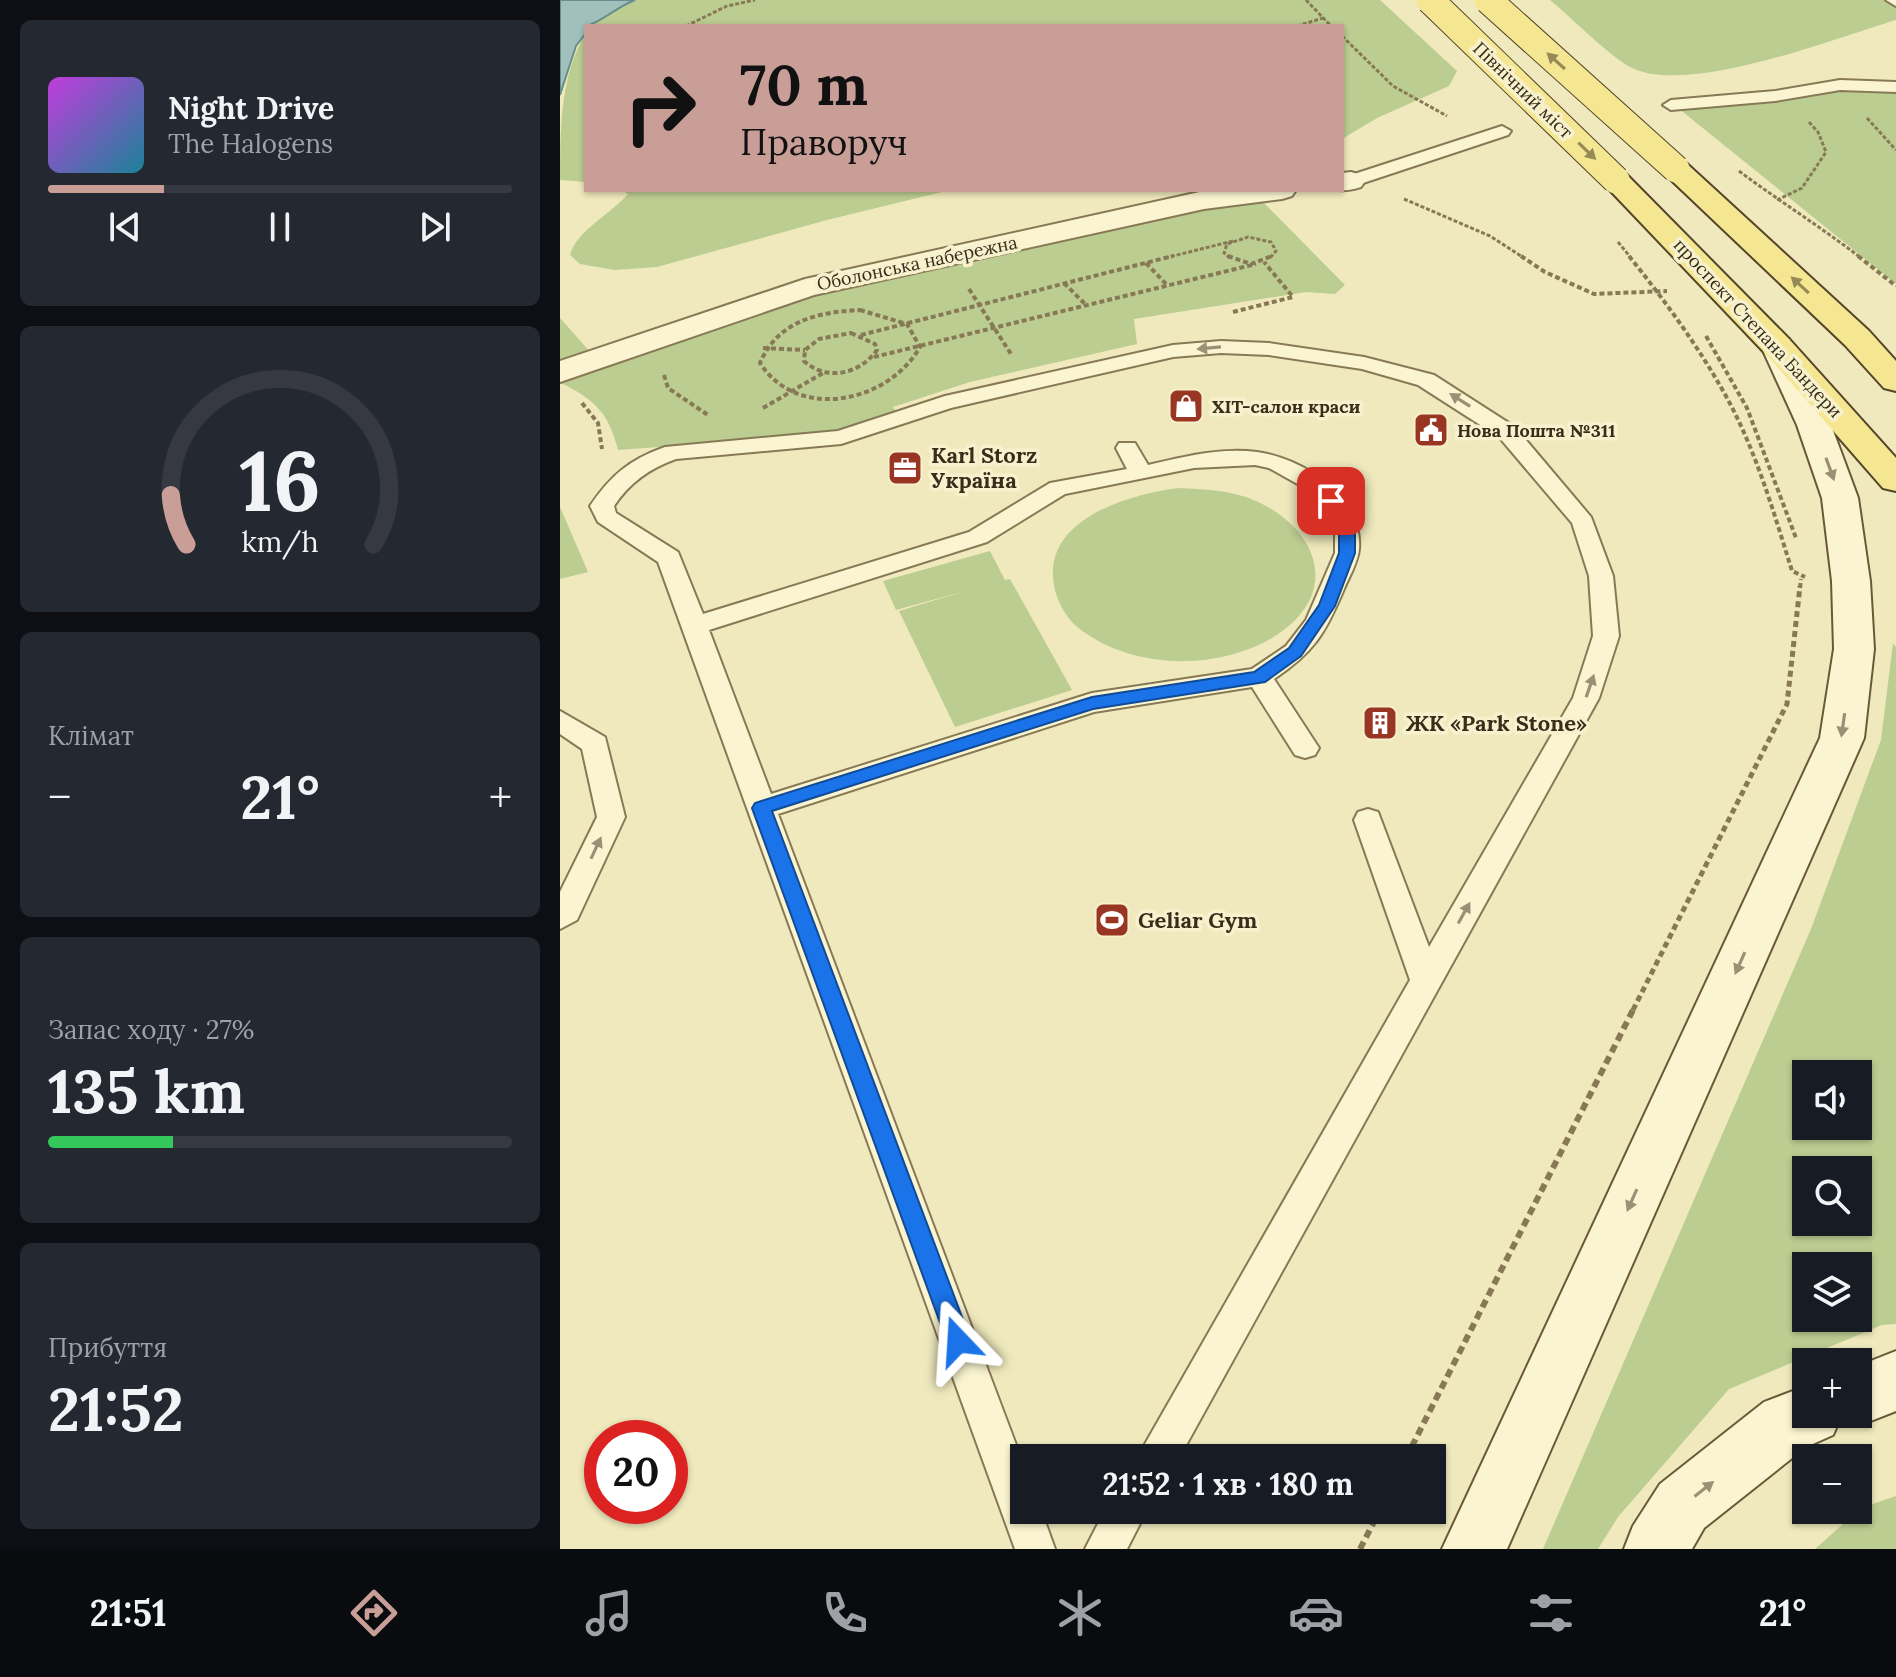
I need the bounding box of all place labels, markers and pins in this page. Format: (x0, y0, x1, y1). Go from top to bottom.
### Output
shop icon: ХІТ-салон краси (1167, 387, 1205, 425)
place label: ХІТ-салон краси (1212, 395, 1361, 418)
public building icon: Нова Пошта №311 (1412, 411, 1450, 449)
place label: Нова Пошта №311 (1457, 419, 1616, 442)
place label: Karl Storz Україна (931, 441, 1037, 494)
office icon: Karl Storz Україна (886, 449, 924, 487)
pin (1297, 467, 1365, 535)
building icon: ЖК «Park Stone» (1361, 704, 1399, 742)
place label: ЖК «Park Stone» (1406, 709, 1587, 737)
sports icon: Geliar Gym (1093, 901, 1131, 939)
place label: Geliar Gym (1138, 906, 1257, 934)

